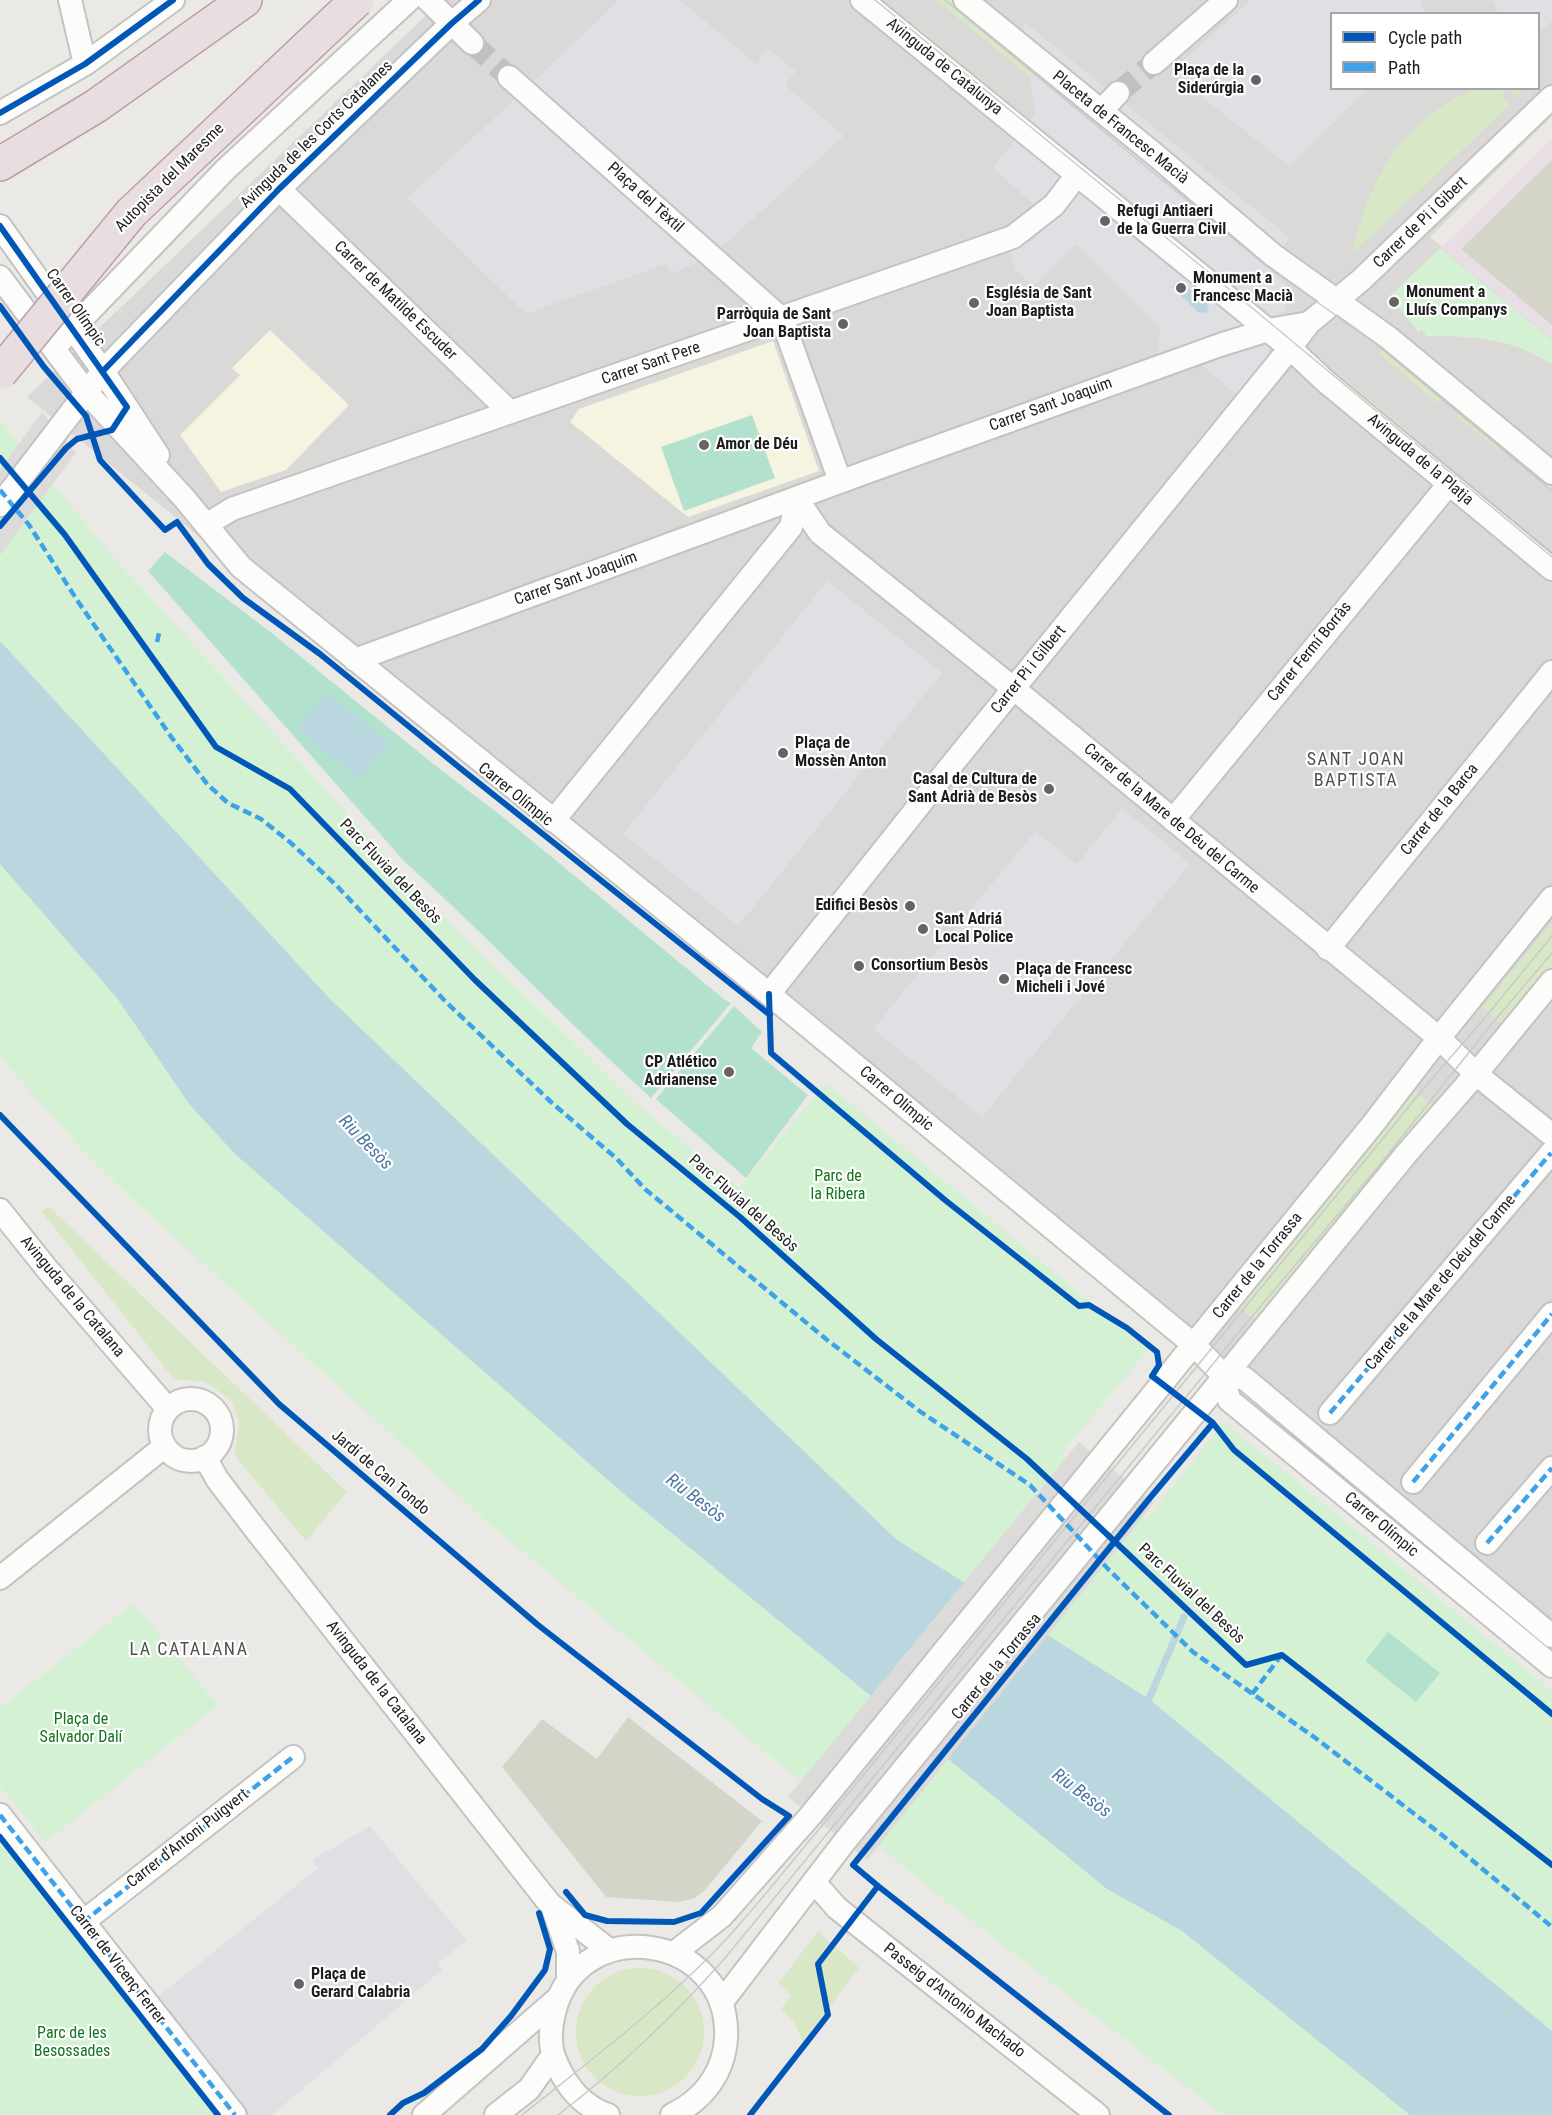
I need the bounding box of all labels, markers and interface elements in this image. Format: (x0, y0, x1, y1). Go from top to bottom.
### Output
legend (1330, 12, 1540, 90)
street label: Avinguda de Catalunya (882, 14, 1006, 120)
text: Cycle path (1388, 27, 1462, 48)
street label: Avinguda de les Corts Catalanes (237, 57, 397, 213)
text: Path (1388, 57, 1421, 78)
place label: Plaça de la Siderúrgia (1174, 61, 1244, 99)
street label: Placeta de Francesc Macià (1048, 67, 1192, 189)
marker: Plaça de la Siderúrgia (1249, 73, 1263, 87)
street label: Autopista del Maresme (112, 120, 228, 236)
street label: Plaça del Tèxtil (603, 159, 687, 237)
street label: Carrer de Pi i Gibert (1370, 173, 1472, 273)
place label: Refugi Antiaeri de la Guerra Civil (1117, 202, 1226, 240)
marker: Refugi Antiaeri de la Guerra Civil (1098, 214, 1112, 228)
street label: Carrer de Matilde Escuder (330, 237, 460, 365)
street label: Carrer Olímpic (41, 265, 109, 351)
place label: Monument a Francesc Macià (1193, 269, 1293, 307)
marker: Monument a Francesc Macià (1174, 281, 1188, 295)
place label: Monument a Lluís Companys (1406, 283, 1507, 321)
place label: Església de Sant Joan Baptista (986, 284, 1092, 322)
marker: Monument a Lluís Companys (1387, 295, 1401, 309)
marker: Església de Sant Joan Baptista (967, 296, 981, 310)
place label: Parròquia de Sant Joan Baptista (717, 305, 831, 343)
marker: Parròquia de Sant Joan Baptista (836, 317, 850, 331)
street label: Carrer Sant Pere (599, 338, 703, 390)
street label: Carrer Sant Joaquim (987, 374, 1115, 436)
street label: Avinguda de la Platja (1363, 410, 1477, 510)
place label: Amor de Déu (716, 435, 798, 455)
marker: Amor de Déu (697, 438, 711, 452)
street label: Carrer Sant Joaquim (512, 548, 640, 610)
street label: Carrer Fermí Borràs (1264, 598, 1356, 706)
street label: Carrer Pi i Gilbert (988, 622, 1070, 718)
place label: Plaça de Mossèn Anton (795, 734, 886, 772)
street label: Carrer de la Mare de Déu del Carme (1079, 740, 1263, 898)
marker: Plaça de Mossèn Anton (776, 746, 790, 760)
district label: SANT JOAN BAPTISTA (1307, 749, 1405, 792)
street label: Carrer Olímpic (474, 759, 556, 831)
street label: Carrer de la Barca (1397, 760, 1483, 860)
place label: Casal de Cultura de Sant Adrià de Besòs (908, 770, 1037, 808)
marker: Casal de Cultura de Sant Adrià de Besòs (1042, 782, 1056, 796)
street label: Parc Fluvial del Besòs (335, 816, 445, 928)
place label: Edifici Besòs (815, 896, 898, 916)
marker: Edifici Besòs (903, 899, 917, 913)
place label: Sant Adriá Local Police (935, 910, 1013, 948)
marker: Sant Adriá Local Police (916, 922, 930, 936)
place label: Consortium Besòs (871, 956, 988, 976)
marker: Consortium Besòs (852, 959, 866, 973)
place label: Plaça de Francesc Micheli i Jové (1016, 960, 1132, 998)
marker: Plaça de Francesc Micheli i Jové (997, 972, 1011, 986)
place label: CP Atlético Adrianense (644, 1053, 717, 1091)
street label: Carrer Olímpic (855, 1063, 937, 1135)
marker: CP Atlético Adrianense (722, 1065, 736, 1079)
water label: Riu Besòs (334, 1111, 396, 1175)
street label: Parc Fluvial del Besòs (684, 1151, 802, 1257)
park label: Parc de la Ribera (811, 1167, 865, 1205)
street label: Carrer de la Mare de Déu del Carme (1362, 1191, 1520, 1375)
street label: Carrer de la Torrassa (1209, 1209, 1307, 1323)
street label: Avinguda de la Catalana (16, 1233, 128, 1361)
street label: Jardí de Can Tondo (327, 1426, 433, 1520)
water label: Riu Besòs (661, 1470, 729, 1528)
street label: Carrer Olímpic (1340, 1489, 1422, 1561)
street label: Parc Fluvial del Besòs (1134, 1540, 1248, 1648)
street label: Carrer de la Torrassa (948, 1610, 1046, 1724)
street label: Avinguda de la Catalana (322, 1617, 430, 1749)
district label: LA CATALANA (129, 1639, 249, 1661)
park label: Plaça de Salvador Dalí (40, 1710, 122, 1748)
water label: Riu Besòs (1047, 1765, 1115, 1823)
street label: Carrer d'Antoni Puigvert (123, 1785, 253, 1893)
street label: Carrer de Vicenç Ferrer (65, 1902, 169, 2028)
street label: Passeig d'Antonio Machado (879, 1940, 1029, 2062)
place label: Plaça de Gerard Calabria (311, 1965, 410, 2003)
marker: Plaça de Gerard Calabria (292, 1977, 306, 1991)
park label: Parc de les Besossades (34, 2024, 110, 2062)

